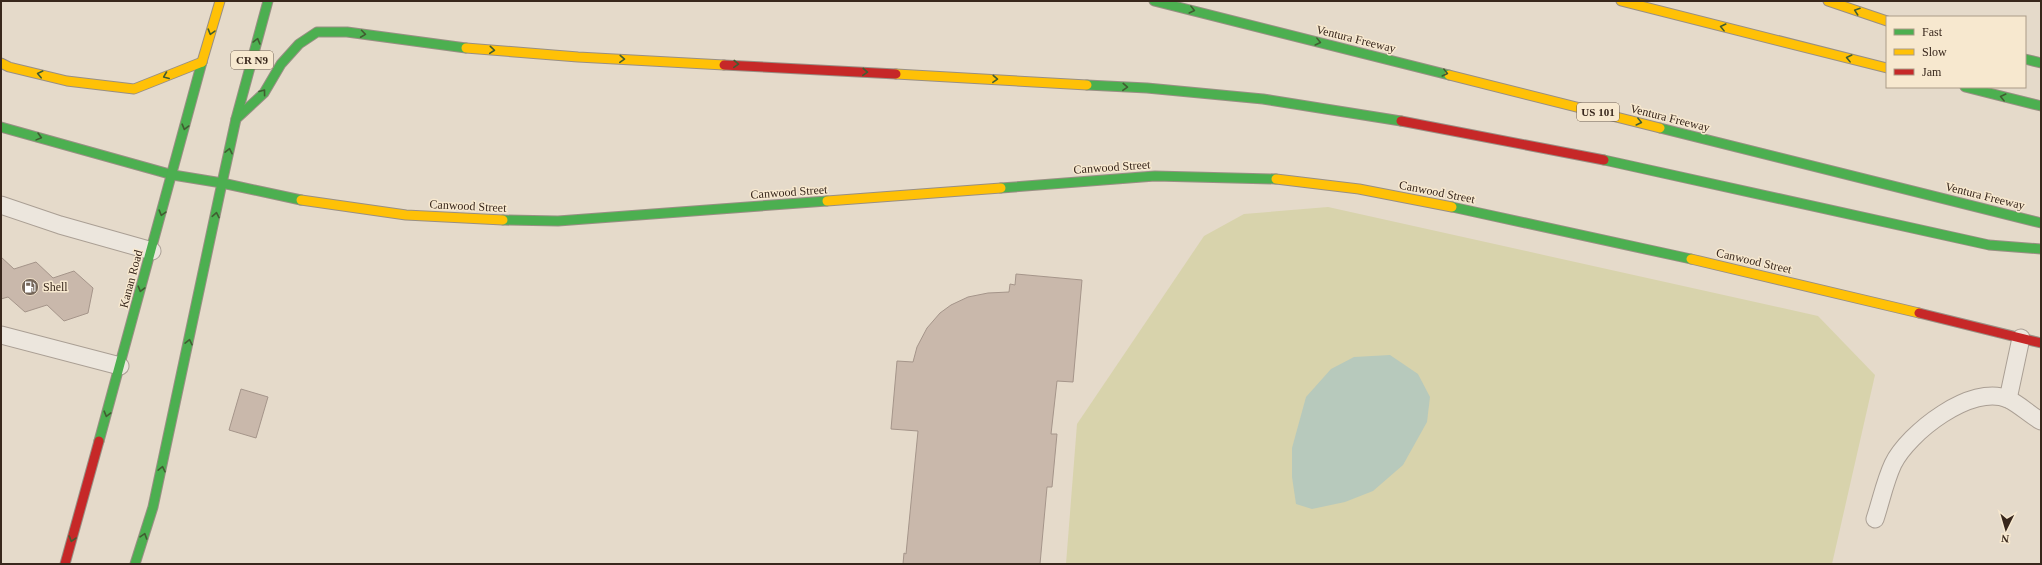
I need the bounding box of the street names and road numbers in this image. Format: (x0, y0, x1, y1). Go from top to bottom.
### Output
street label: Ventura Freeway (1315, 22, 1397, 56)
road number: CR N9 (231, 51, 273, 69)
street label: Ventura Freeway (1629, 101, 1711, 135)
road number: US 101 (1577, 103, 1619, 121)
street label: Canwood Street (1073, 157, 1152, 177)
street label: Canwood Street (1398, 178, 1477, 206)
street label: Ventura Freeway (1944, 179, 2026, 213)
street label: Canwood Street (750, 182, 829, 202)
street label: Canwood Street (429, 197, 507, 215)
street label: Canwood Street (1715, 246, 1794, 277)
street label: Kanan Road (117, 248, 145, 310)

